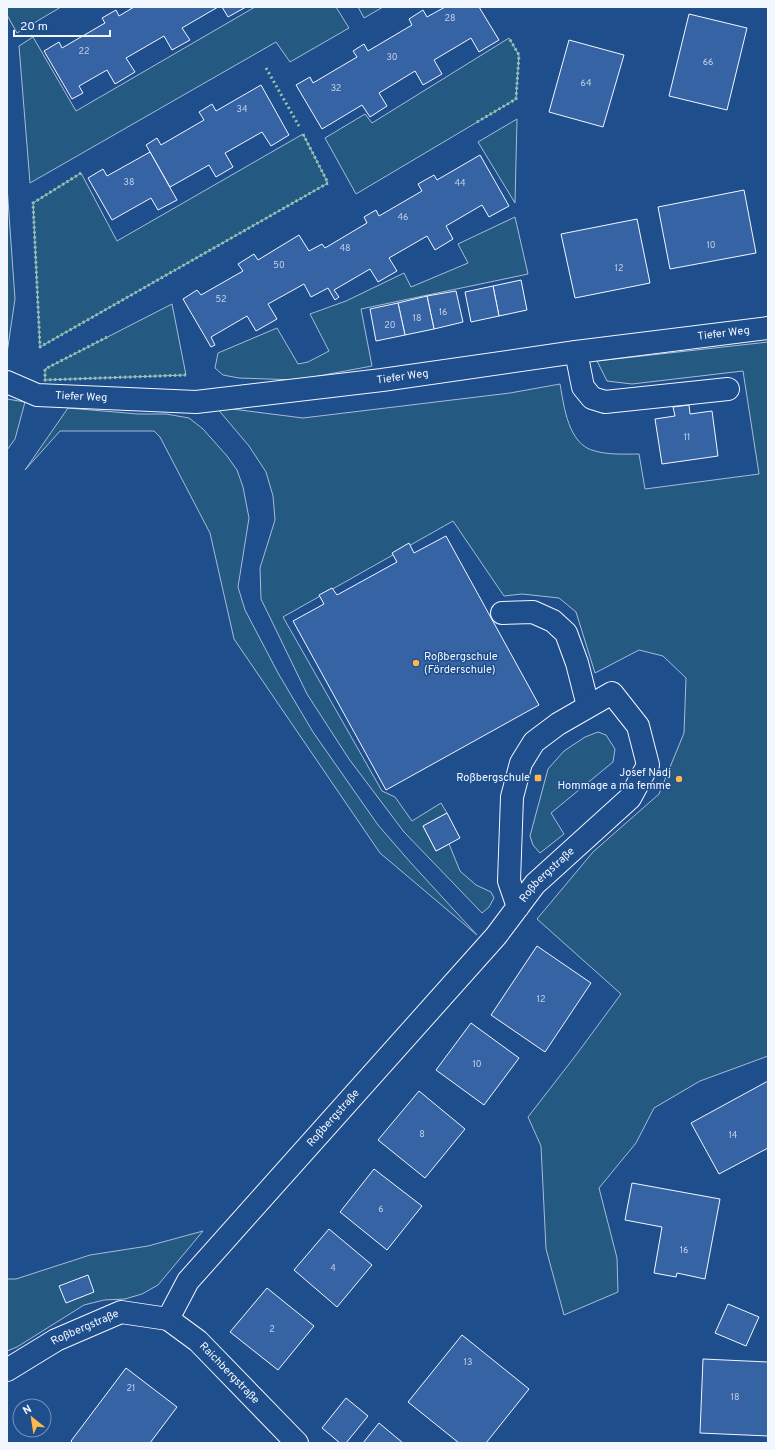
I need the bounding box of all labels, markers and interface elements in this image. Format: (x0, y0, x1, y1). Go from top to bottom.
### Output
scale bar (14, 12, 110, 38)
house number: 28 (444, 13, 456, 24)
text: 20 m (20, 19, 48, 35)
house number: 22 (78, 46, 90, 57)
house number: 30 (386, 52, 398, 63)
house number: 66 (703, 57, 713, 68)
house number: 64 (581, 78, 592, 89)
house number: 32 (331, 83, 341, 94)
house number: 34 (236, 104, 248, 115)
house number: 38 (124, 177, 134, 188)
house number: 44 (454, 178, 466, 189)
house number: 46 (398, 212, 408, 223)
house number: 10 (706, 240, 716, 251)
house number: 48 (339, 243, 351, 254)
house number: 50 (273, 260, 285, 271)
house number: 12 (615, 263, 623, 274)
house number: 52 (215, 294, 227, 305)
house number: 16 (439, 307, 447, 318)
house number: 18 (413, 313, 421, 324)
house number: 20 (384, 320, 396, 331)
street label: Tiefer Weg (697, 323, 751, 344)
street label: Tiefer Weg (376, 366, 430, 388)
street label: Tiefer Weg (55, 389, 108, 405)
house number: 11 (684, 432, 690, 443)
place label: Roßbergschule (Förderschule) (424, 650, 498, 677)
marker: Roßbergschule (Förderschule) (411, 658, 421, 668)
place label: Josef Nadj Hommage a ma femme (557, 766, 671, 793)
place label: Roßbergschule (456, 771, 530, 785)
marker: Roßbergschule (533, 773, 543, 783)
marker: Josef Nadj Hommage a ma femme (674, 774, 684, 784)
street label: Roßbergstraße (517, 844, 578, 905)
house number: 12 (537, 994, 545, 1005)
house number: 10 (472, 1059, 482, 1070)
street label: Roßbergstraße (304, 1086, 363, 1150)
house number: 8 (419, 1129, 425, 1140)
house number: 14 (729, 1130, 738, 1141)
house number: 6 (378, 1204, 384, 1215)
house number: 16 (680, 1245, 688, 1256)
house number: 4 (330, 1263, 336, 1274)
street label: Roßbergstraße (48, 1307, 121, 1348)
house number: 2 (269, 1324, 275, 1335)
street label: Raichbergstraße (196, 1339, 262, 1407)
house number: 13 (464, 1357, 472, 1368)
house number: 21 (127, 1383, 135, 1394)
house number: 18 (731, 1392, 739, 1403)
north arrow (12, 1398, 52, 1438)
text: N (21, 1402, 34, 1418)

